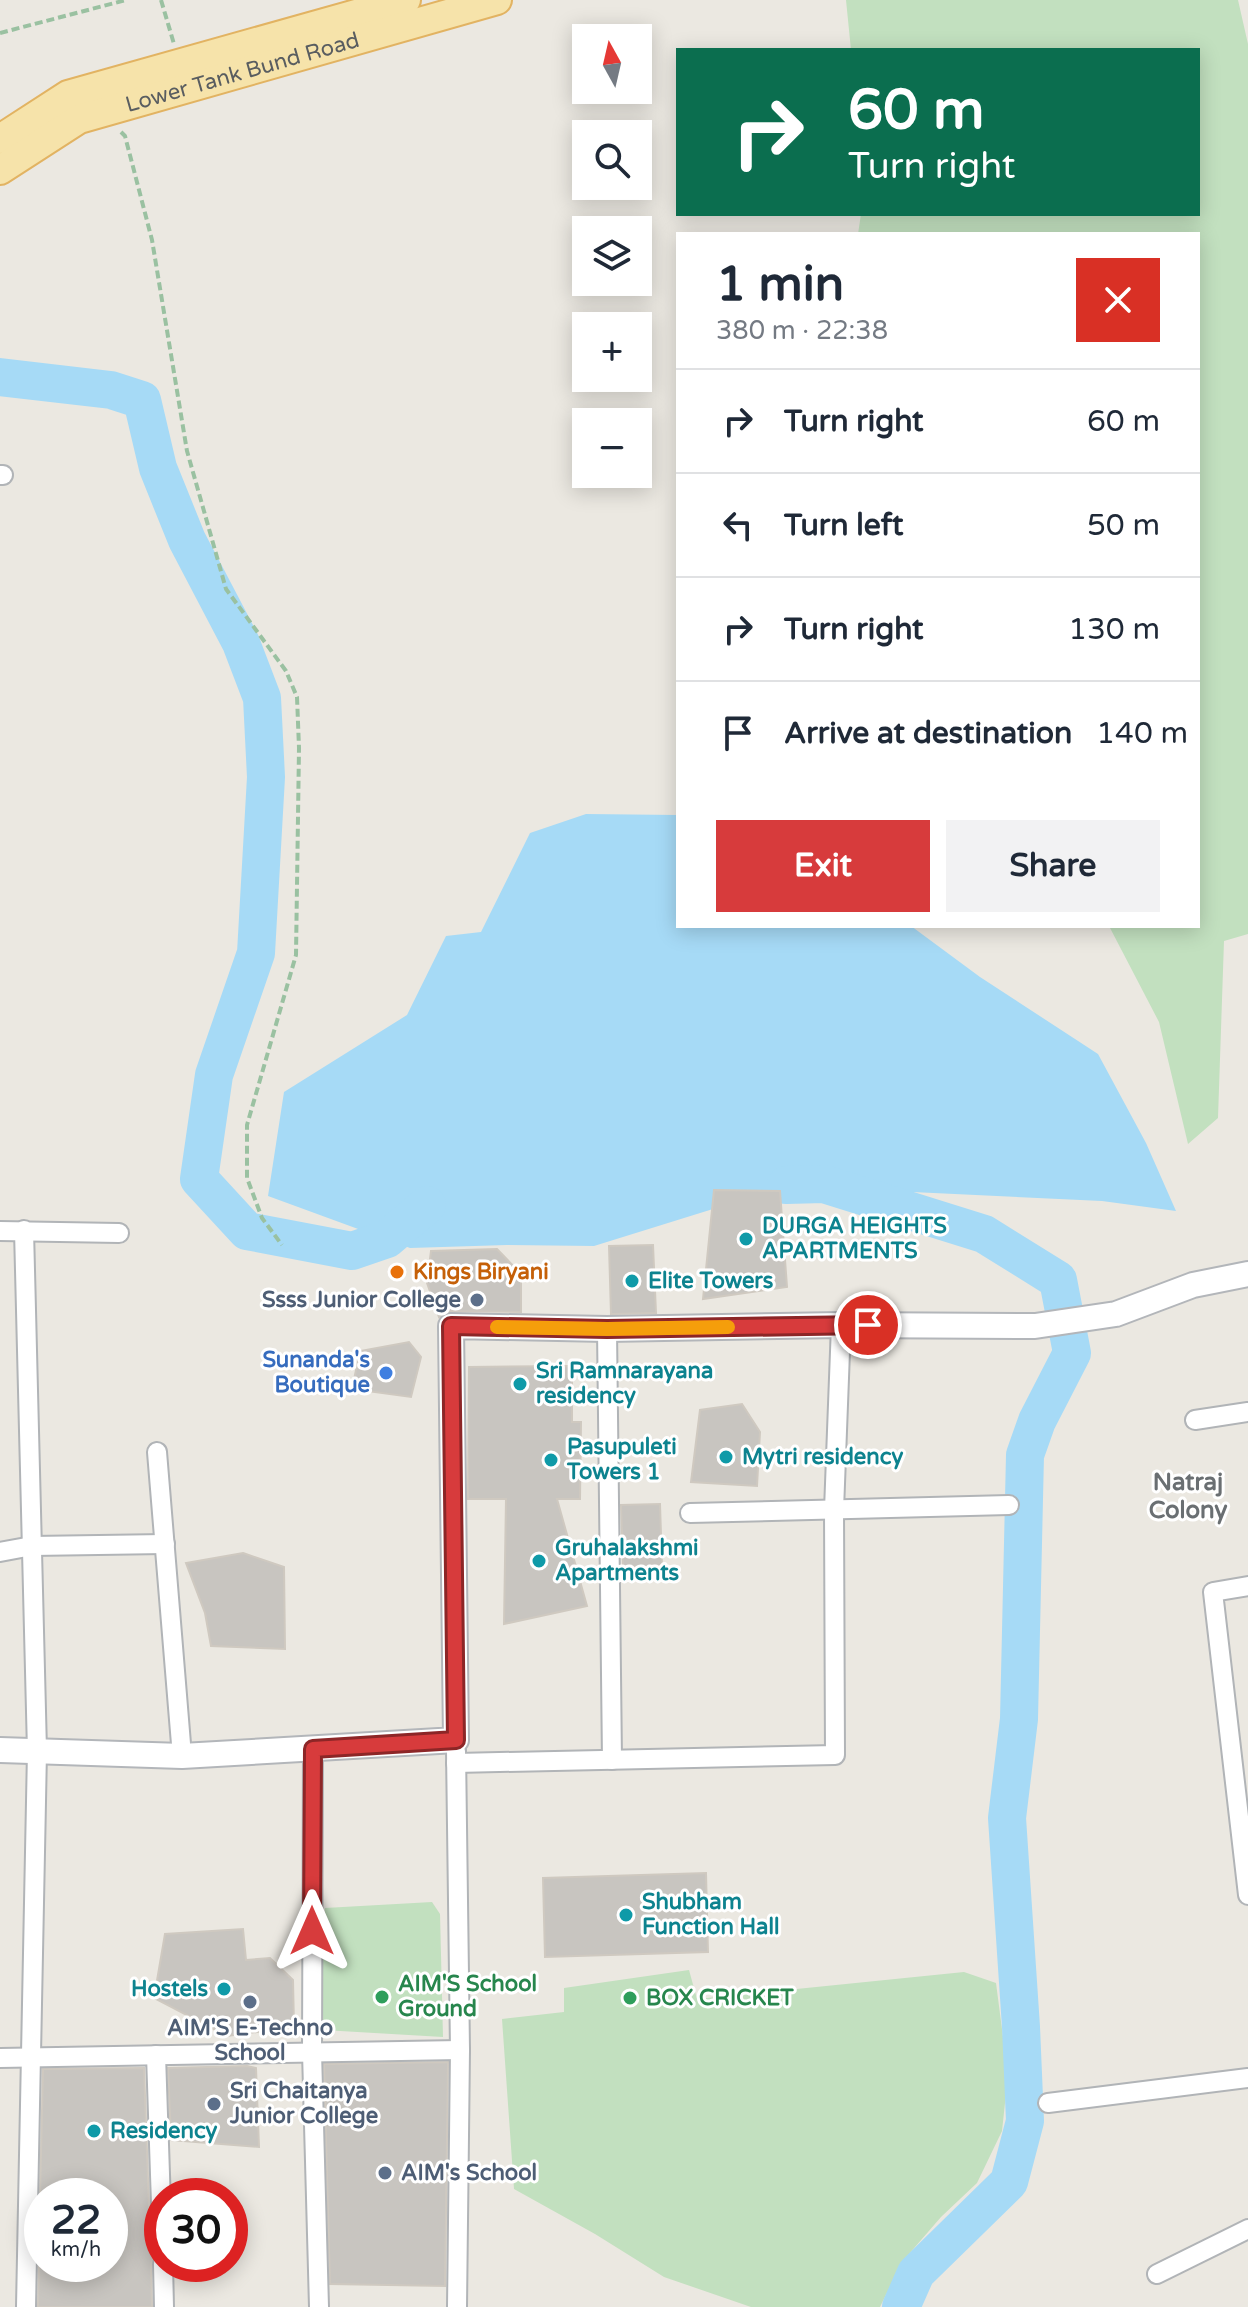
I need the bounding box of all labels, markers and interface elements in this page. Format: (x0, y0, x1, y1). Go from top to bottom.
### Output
north arrow (572, 24, 652, 104)
map controls (572, 24, 652, 488)
street label: Lower Tank Bund Road (123, 27, 362, 118)
text: 60 m (848, 77, 984, 144)
icon: right (716, 80, 820, 184)
button: search (572, 120, 652, 200)
text: Turn right (848, 145, 1015, 188)
button: layers (572, 216, 652, 296)
text: 1 min (716, 256, 844, 314)
button: close (1076, 258, 1160, 342)
button: + (572, 312, 652, 392)
text: 380 m · 22:38 (716, 315, 888, 346)
icon: right (716, 399, 760, 443)
text: Turn right (784, 403, 924, 440)
text: 60 m (1087, 403, 1160, 440)
button: − (572, 408, 652, 488)
icon: left (716, 503, 760, 547)
text: Turn left (784, 507, 903, 544)
text: 50 m (1087, 507, 1160, 544)
icon: right (716, 607, 760, 651)
text: Turn right (784, 611, 924, 648)
text: 130 m (1068, 611, 1160, 648)
icon: arrive (716, 711, 760, 755)
text: Arrive at destination (784, 715, 1072, 752)
text: 140 m (1096, 715, 1188, 752)
button: Exit (716, 820, 930, 912)
button: Share (946, 820, 1160, 912)
place label: DURGA HEIGHTS APARTMENTS (762, 1213, 947, 1264)
marker: DURGA HEIGHTS APARTMENTS (737, 1230, 755, 1248)
place label: Kings Biryani (413, 1259, 549, 1285)
marker: Kings Biryani (388, 1263, 406, 1281)
place label: Elite Towers (648, 1268, 774, 1294)
marker: Elite Towers (623, 1272, 641, 1290)
place label: Ssss Junior College (262, 1287, 461, 1313)
marker: Ssss Junior College (468, 1291, 486, 1309)
pin (834, 1291, 902, 1359)
icon: arrive (846, 1303, 890, 1347)
place label: Sunanda's Boutique (262, 1347, 370, 1398)
place label: Sri Ramnarayana residency (536, 1358, 713, 1409)
marker: Sunanda's Boutique (377, 1364, 395, 1382)
marker: Sri Ramnarayana residency (511, 1375, 529, 1393)
place label: Pasupuleti Towers 1 (566, 1434, 677, 1485)
place label: Mytri residency (742, 1444, 903, 1470)
marker: Mytri residency (717, 1448, 735, 1466)
marker: Pasupuleti Towers 1 (542, 1451, 560, 1469)
district label: Natraj Colony (1149, 1468, 1227, 1525)
place label: Gruhalakshmi Apartments (555, 1535, 699, 1586)
marker: Gruhalakshmi Apartments (530, 1552, 548, 1570)
position arrow (270, 1889, 354, 1973)
place label: Shubham Function Hall (642, 1889, 779, 1940)
marker: Shubham Function Hall (617, 1906, 635, 1924)
place label: AIM'S School Ground (398, 1971, 537, 2022)
place label: Hostels (131, 1976, 208, 2002)
marker: Hostels (215, 1980, 233, 1998)
place label: BOX CRICKET (646, 1985, 794, 2011)
marker: AIM'S School Ground (373, 1988, 391, 2006)
marker: BOX CRICKET (621, 1989, 639, 2007)
marker: AIM'S E-Techno School (241, 1993, 259, 2011)
place label: AIM'S E-Techno School (167, 2015, 333, 2066)
place label: Sri Chaitanya Junior College (229, 2078, 378, 2129)
marker: Sri Chaitanya Junior College (205, 2095, 223, 2113)
place label: Residency (110, 2118, 218, 2144)
marker: Residency (85, 2122, 103, 2140)
place label: AIM's School (401, 2160, 537, 2186)
marker: AIM's School (376, 2164, 394, 2182)
speed limit sign: 30 (144, 2178, 248, 2282)
text: 22 (51, 2196, 101, 2244)
text: km/h (51, 2238, 101, 2262)

